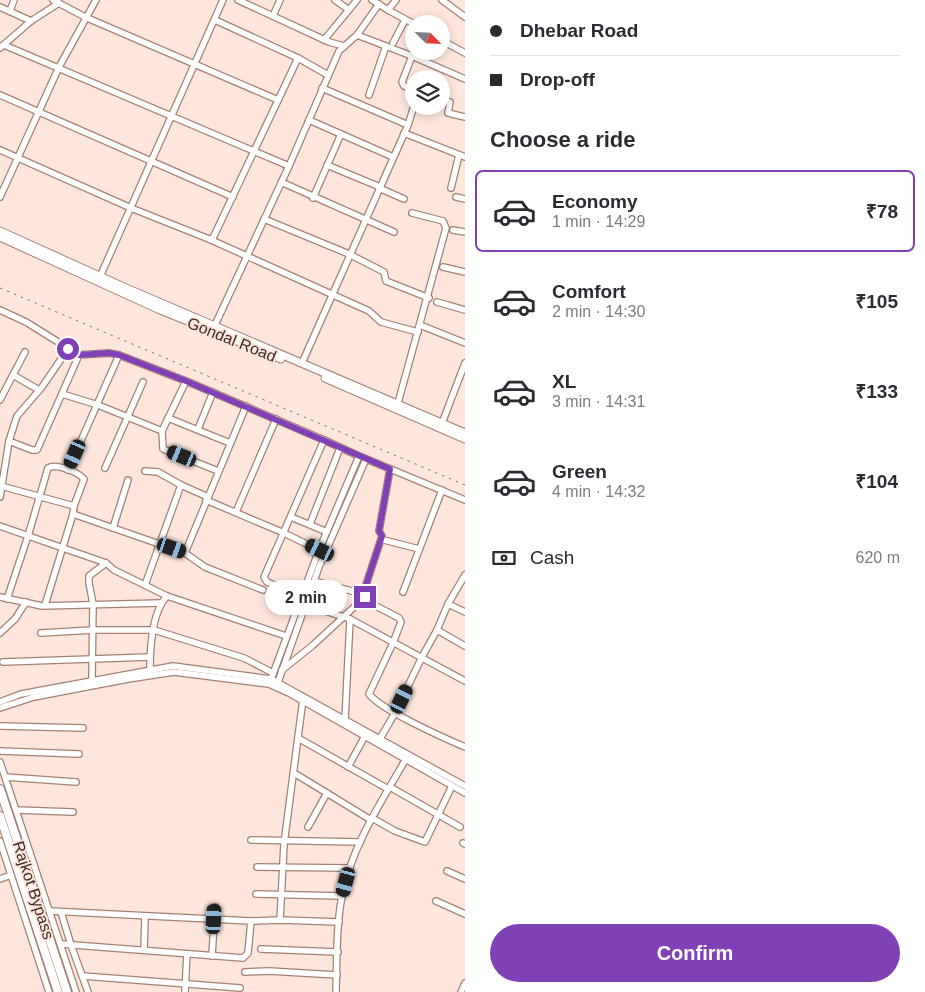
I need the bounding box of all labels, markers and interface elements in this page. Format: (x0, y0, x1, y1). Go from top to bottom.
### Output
north arrow (405, 15, 450, 60)
map controls (405, 15, 450, 115)
text: Dhebar Road (520, 20, 638, 41)
text: Drop-off (520, 69, 595, 90)
button: layers (405, 70, 450, 115)
text: Choose a ride (490, 127, 635, 152)
icon: car (492, 189, 537, 234)
text: Economy (552, 191, 638, 212)
text: ₹78 (866, 201, 898, 222)
text: 1 min · 14:29 (552, 213, 645, 230)
icon: car (492, 279, 537, 324)
text: Comfort (552, 281, 626, 302)
text: ₹105 (855, 291, 898, 312)
text: 2 min · 14:30 (552, 303, 645, 320)
street label: Gondal Road (185, 314, 279, 365)
route start (57, 338, 79, 360)
icon: car (492, 369, 537, 414)
text: XL (552, 371, 576, 392)
text: ₹133 (855, 381, 898, 402)
text: 3 min · 14:31 (552, 393, 645, 410)
car (62, 437, 87, 471)
car (165, 443, 198, 469)
icon: car (492, 459, 537, 504)
text: Green (552, 461, 607, 482)
text: ₹104 (855, 471, 898, 492)
text: 4 min · 14:32 (552, 483, 645, 500)
car (155, 536, 188, 560)
car (303, 537, 336, 563)
icon: cash (490, 544, 518, 572)
text: Cash (530, 547, 574, 568)
text: 620 m (856, 549, 900, 566)
callout: 2 min (265, 580, 348, 614)
route end (354, 586, 376, 608)
text: 2 min (285, 589, 327, 606)
car (388, 682, 415, 716)
street label: Rajkot Bypass (10, 839, 57, 941)
car (334, 866, 357, 898)
car (205, 904, 222, 934)
button: Confirm (490, 924, 900, 982)

